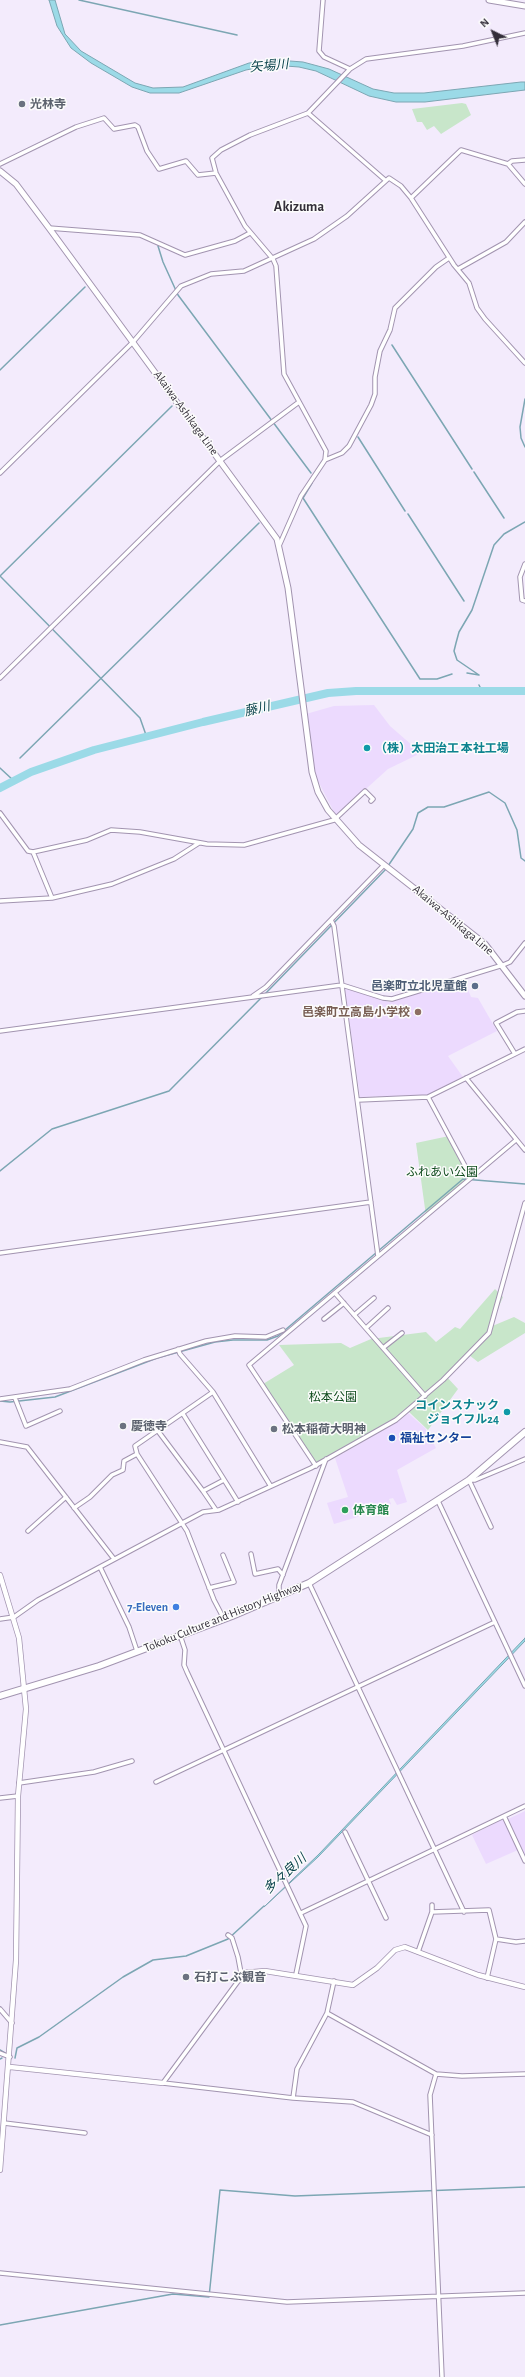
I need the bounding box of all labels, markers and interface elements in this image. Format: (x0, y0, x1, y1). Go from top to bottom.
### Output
north arrow (473, 12, 513, 52)
text: N (478, 16, 491, 29)
water label: 矢場川 (249, 57, 289, 75)
place label: 光林寺 (30, 97, 66, 111)
marker: 光林寺 (17, 99, 27, 109)
district label: Akizuma (274, 199, 324, 215)
street label: Akaiwa-Ashikaga Line (150, 368, 222, 458)
water label: 藤川 (243, 698, 271, 720)
place label: （株）太田治工 本社工場 (375, 741, 509, 755)
marker: （株）太田治工 本社工場 (362, 743, 372, 753)
street label: Akaiwa-Ashikaga Line (410, 882, 496, 958)
place label: 邑楽町立北児童館 (371, 979, 467, 993)
marker: 邑楽町立北児童館 (470, 981, 480, 991)
place label: 邑楽町立高島小学校 (302, 1005, 410, 1019)
marker: 邑楽町立高島小学校 (413, 1007, 423, 1017)
park label: ふれあい公園 (406, 1165, 478, 1179)
park label: 松本公園 (309, 1390, 357, 1404)
place label: コインスナック ジョイフル24 (415, 1398, 499, 1426)
marker: コインスナック ジョイフル24 (502, 1407, 512, 1417)
place label: 慶徳寺 (131, 1419, 167, 1433)
marker: 慶徳寺 (118, 1421, 128, 1431)
place label: 松本稲荷大明神 (282, 1422, 366, 1436)
marker: 松本稲荷大明神 (269, 1424, 279, 1434)
place label: 福祉センター (400, 1431, 472, 1445)
marker: 福祉センター (387, 1433, 397, 1443)
place label: 体育館 (353, 1503, 389, 1517)
marker: 体育館 (340, 1505, 350, 1515)
street label: Tokoku Culture and History Highway (142, 1579, 304, 1655)
place label: 7-Eleven (127, 1600, 168, 1614)
marker: 7-Eleven (171, 1602, 181, 1612)
water label: 多々良川 (260, 1851, 310, 1897)
place label: 石打こぶ観音 (194, 1970, 266, 1984)
marker: 石打こぶ観音 (181, 1972, 191, 1982)

